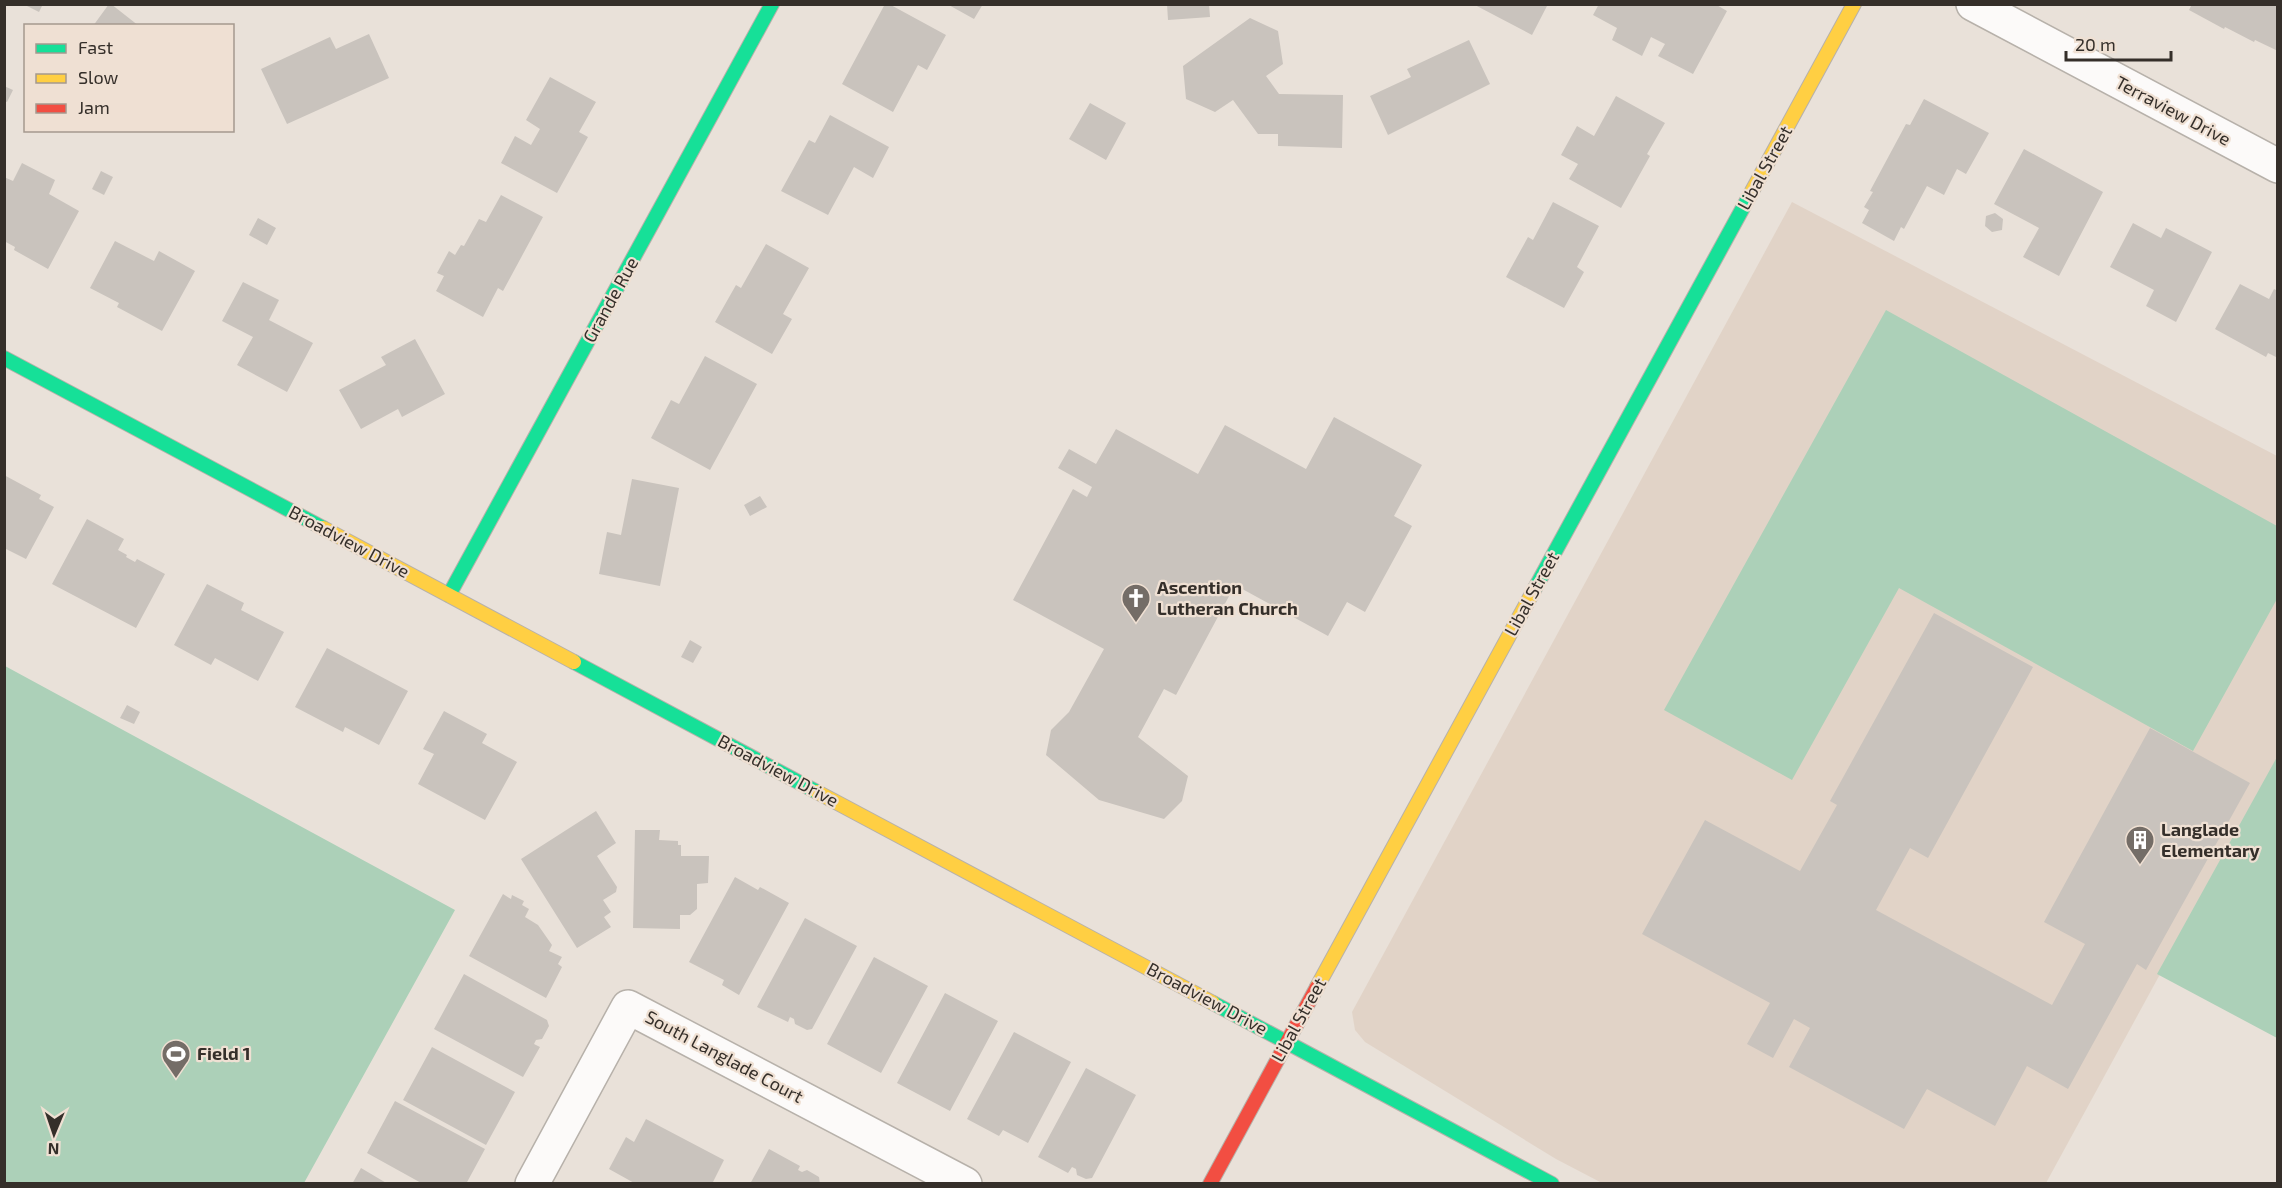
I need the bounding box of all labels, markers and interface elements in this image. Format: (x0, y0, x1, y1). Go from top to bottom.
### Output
legend (24, 24, 234, 132)
scale bar (2066, 24, 2171, 62)
text: 20 m (2075, 33, 2116, 55)
text: Fast (78, 36, 113, 58)
text: Slow (78, 66, 119, 88)
street label: Terraview Drive (2112, 71, 2235, 150)
text: Jam (78, 96, 110, 118)
street label: Libal Street (1732, 121, 1796, 213)
street label: Grande Rue (578, 253, 643, 346)
street label: Broadview Drive (285, 500, 414, 582)
street label: Libal Street (1499, 547, 1563, 639)
place label: Ascention Lutheran Church (1157, 576, 1298, 619)
church icon: Ascention Lutheran Church (1120, 582, 1152, 624)
street label: Broadview Drive (714, 729, 843, 811)
place label: Langlade Elementary (2161, 818, 2261, 861)
building icon: Langlade Elementary (2124, 824, 2156, 866)
street label: Broadview Drive (1143, 957, 1272, 1039)
street label: Libal Street (1266, 973, 1330, 1065)
street label: South Langlade Court (642, 1005, 807, 1107)
sports icon: Field 1 (160, 1038, 192, 1080)
place label: Field 1 (197, 1042, 250, 1064)
north arrow (24, 1104, 84, 1164)
text: N (47, 1140, 60, 1159)

